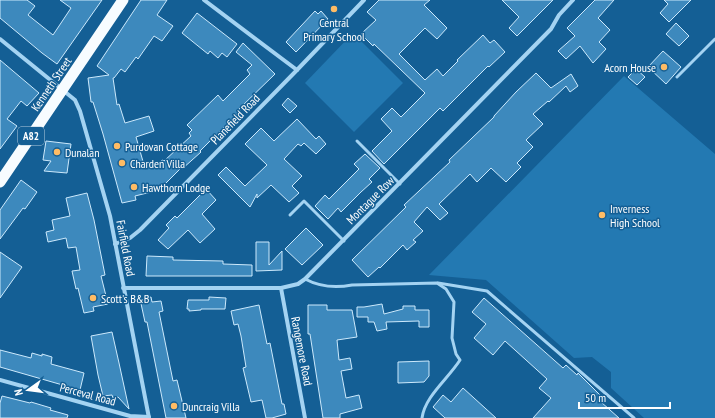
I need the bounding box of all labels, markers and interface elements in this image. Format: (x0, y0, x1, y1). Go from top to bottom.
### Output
marker: Central Primary School (329, 4, 339, 14)
place label: Central Primary School (303, 15, 365, 44)
street label: Kenneth Street (27, 54, 75, 114)
place label: Acorn House (604, 60, 656, 75)
marker: Acorn House (659, 62, 669, 72)
street label: Planefield Road (207, 91, 263, 147)
road number: A82 (18, 127, 44, 145)
place label: Purdovan Cottage (125, 139, 198, 154)
marker: Purdovan Cottage (112, 141, 122, 151)
place label: Dunalan (65, 145, 99, 160)
marker: Dunalan (52, 147, 62, 157)
place label: Charden Villa (130, 156, 185, 171)
marker: Charden Villa (117, 158, 127, 168)
street label: Montague Row (343, 172, 398, 227)
place label: Hawthorn Lodge (142, 180, 210, 195)
marker: Hawthorn Lodge (129, 182, 139, 192)
place label: Inverness High School (610, 201, 660, 230)
marker: Inverness High School (597, 210, 607, 220)
street label: Fairfield Road (113, 219, 139, 277)
place label: Scott's B&B (101, 291, 150, 306)
marker: Scott's B&B (88, 293, 98, 303)
street label: Rangemore Road (288, 315, 316, 387)
north arrow (8, 370, 48, 410)
street label: Perceval Road (58, 379, 118, 409)
scale bar (579, 384, 670, 410)
text: N (11, 388, 26, 397)
text: 50 m (585, 390, 606, 405)
place label: Duncraig Villa (182, 399, 240, 414)
marker: Duncraig Villa (169, 401, 179, 411)

